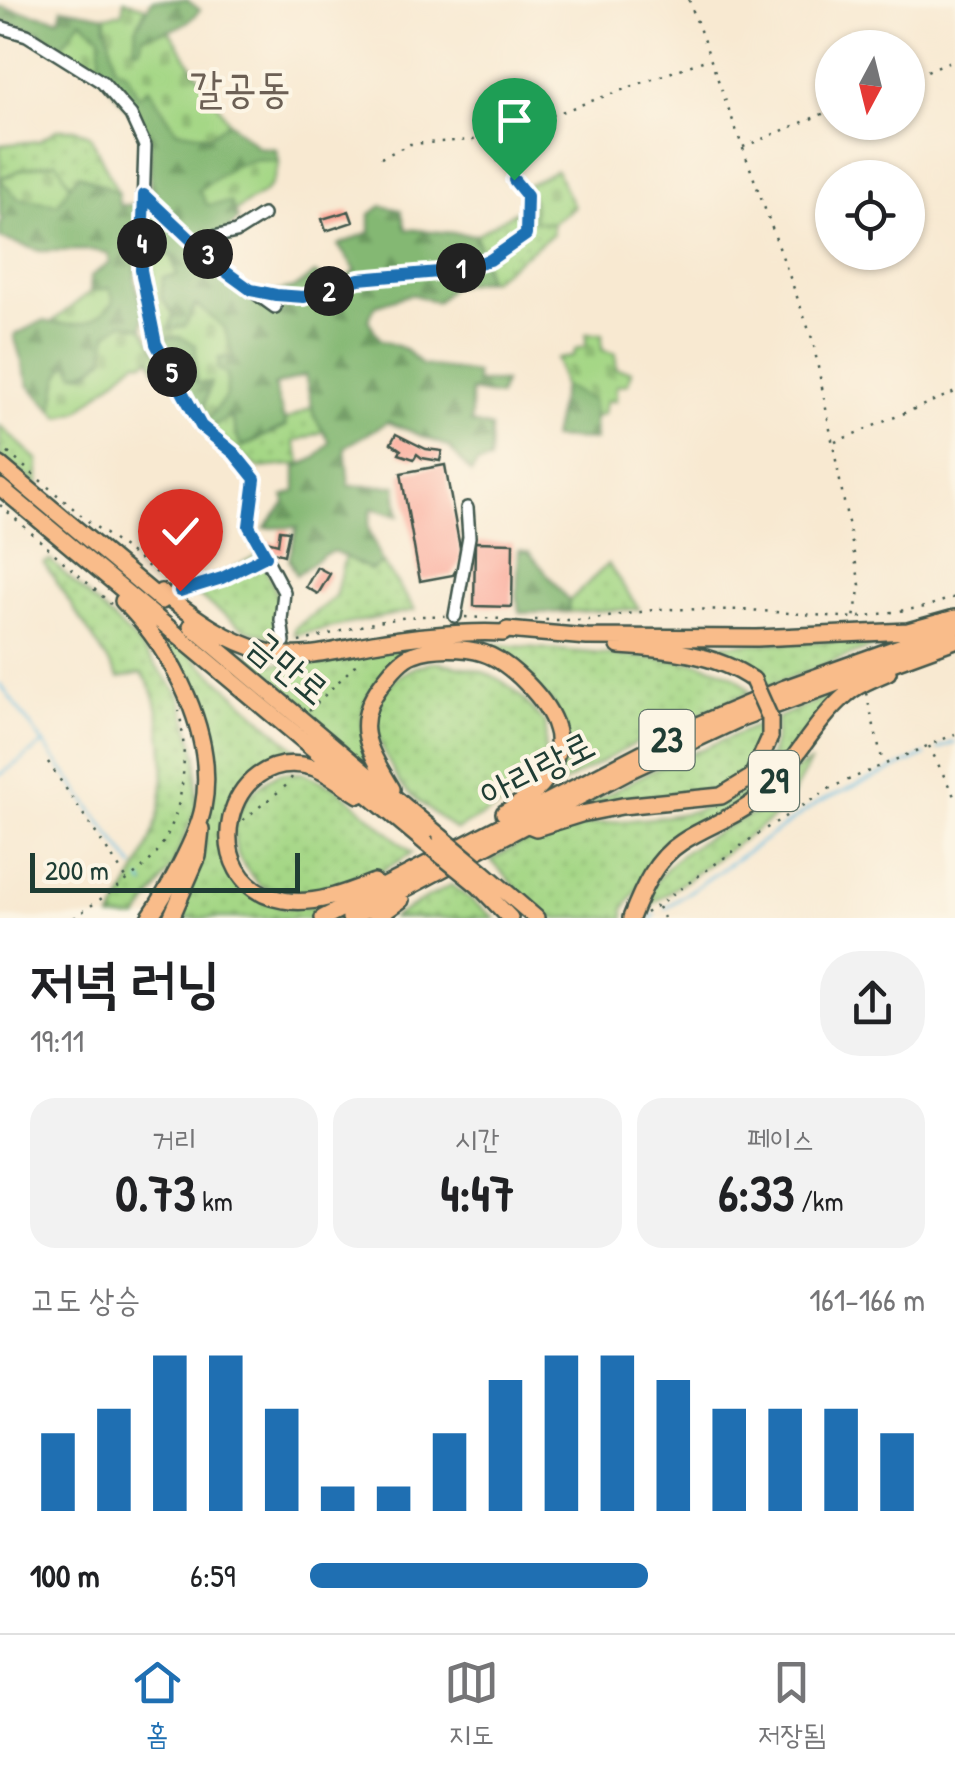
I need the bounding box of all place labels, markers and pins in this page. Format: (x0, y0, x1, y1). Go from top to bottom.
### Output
pin (472, 78, 557, 181)
pin: 4 (117, 218, 167, 268)
pin: 3 (183, 229, 233, 279)
pin: 1 (436, 243, 486, 293)
pin: 2 (304, 266, 354, 316)
pin: 5 (147, 347, 197, 397)
pin (138, 489, 223, 592)

